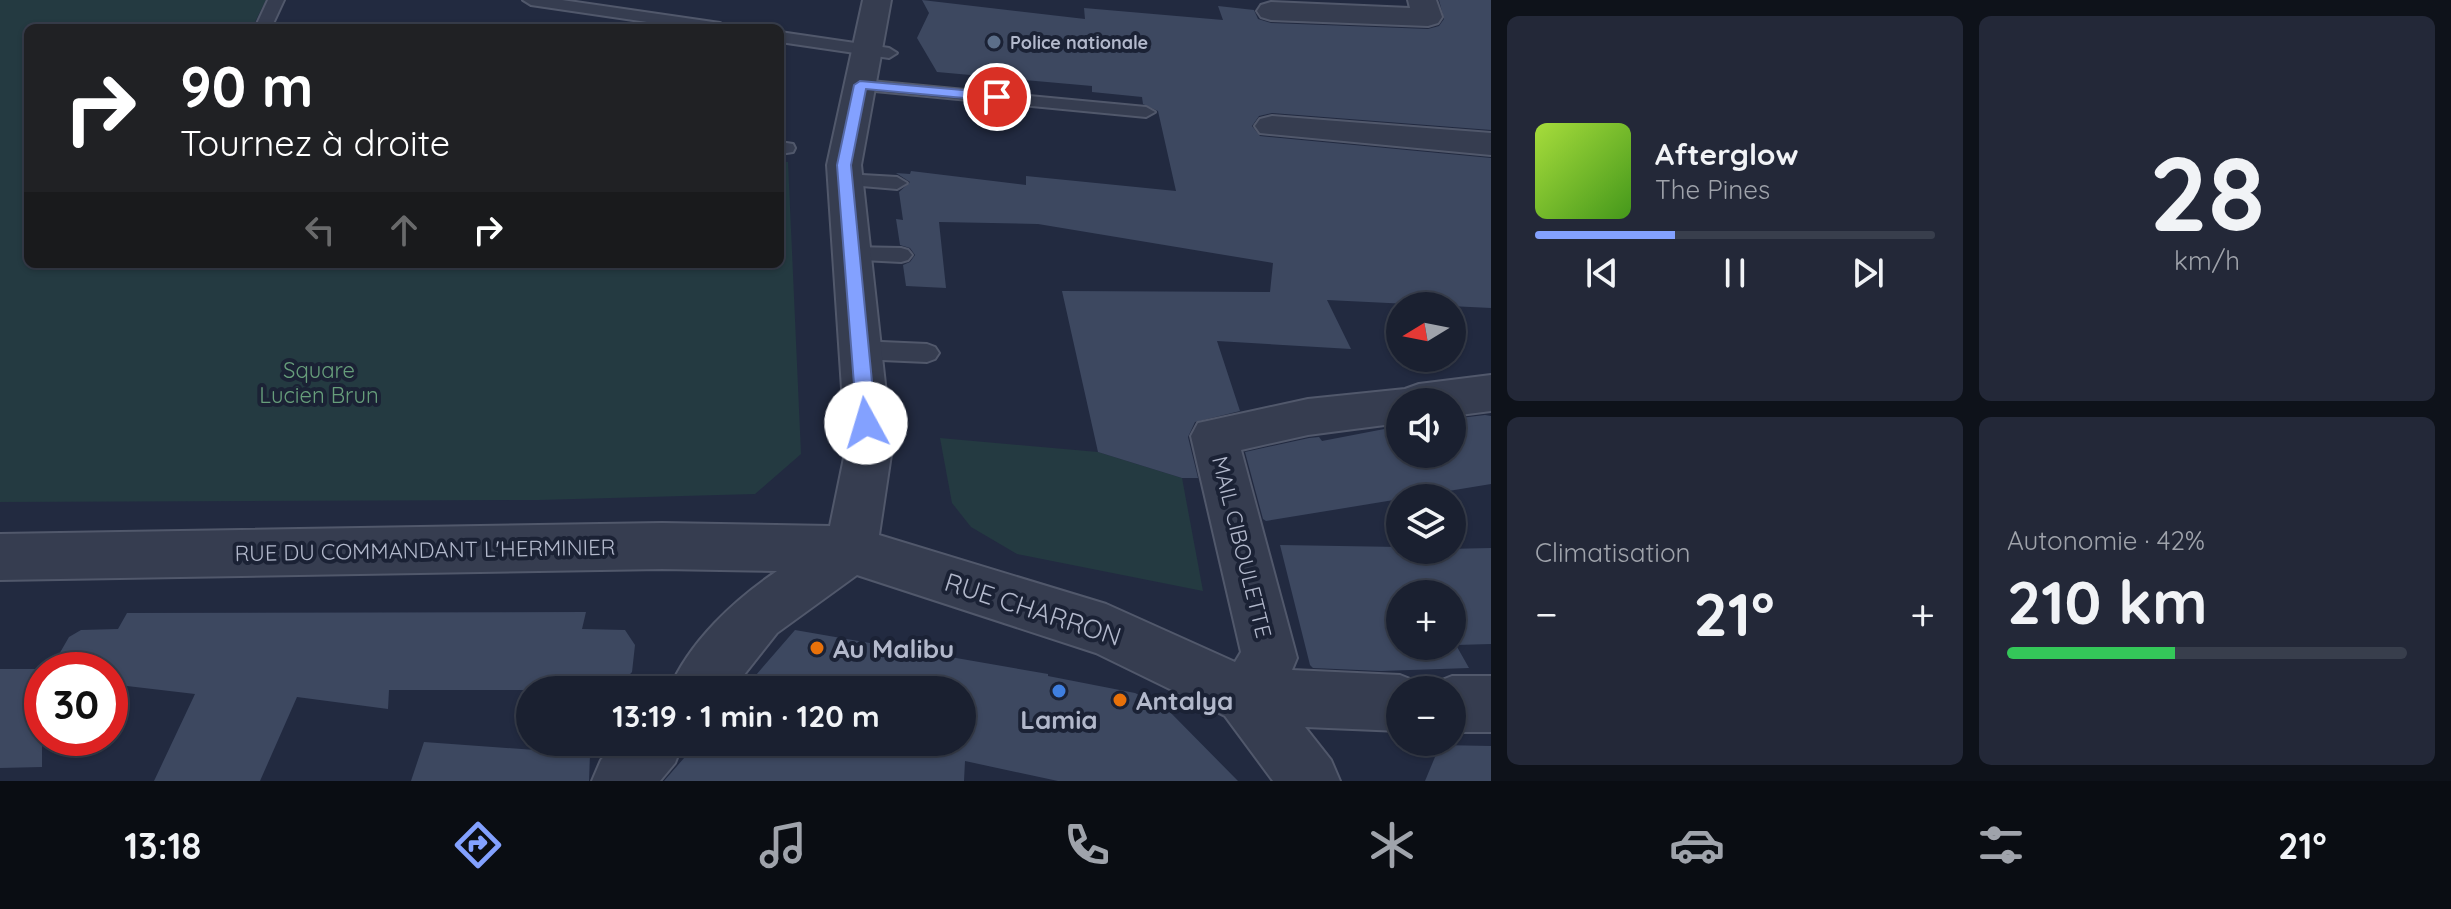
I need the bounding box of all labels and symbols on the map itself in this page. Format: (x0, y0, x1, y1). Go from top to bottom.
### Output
place label: Police nationale (1010, 31, 1148, 54)
marker: Police nationale (985, 33, 1003, 51)
pin (963, 63, 1031, 131)
north arrow (1386, 292, 1466, 372)
park label: Square Lucien Brun (259, 356, 379, 409)
position arrow (824, 381, 908, 465)
street label: MAIL CIBOULETTE (1206, 453, 1278, 641)
street label: RUE DU COMMANDANT L'HERMINIER (234, 533, 616, 567)
street label: RUE CHARRON (941, 565, 1125, 653)
place label: Au Malibu (833, 632, 954, 665)
marker: Au Malibu (808, 639, 826, 657)
speed limit sign: 30 (24, 652, 128, 756)
marker: Lamia (1050, 682, 1068, 700)
place label: Antalya (1136, 684, 1233, 717)
marker: Antalya (1111, 691, 1129, 709)
place label: Lamia (1020, 703, 1098, 736)

